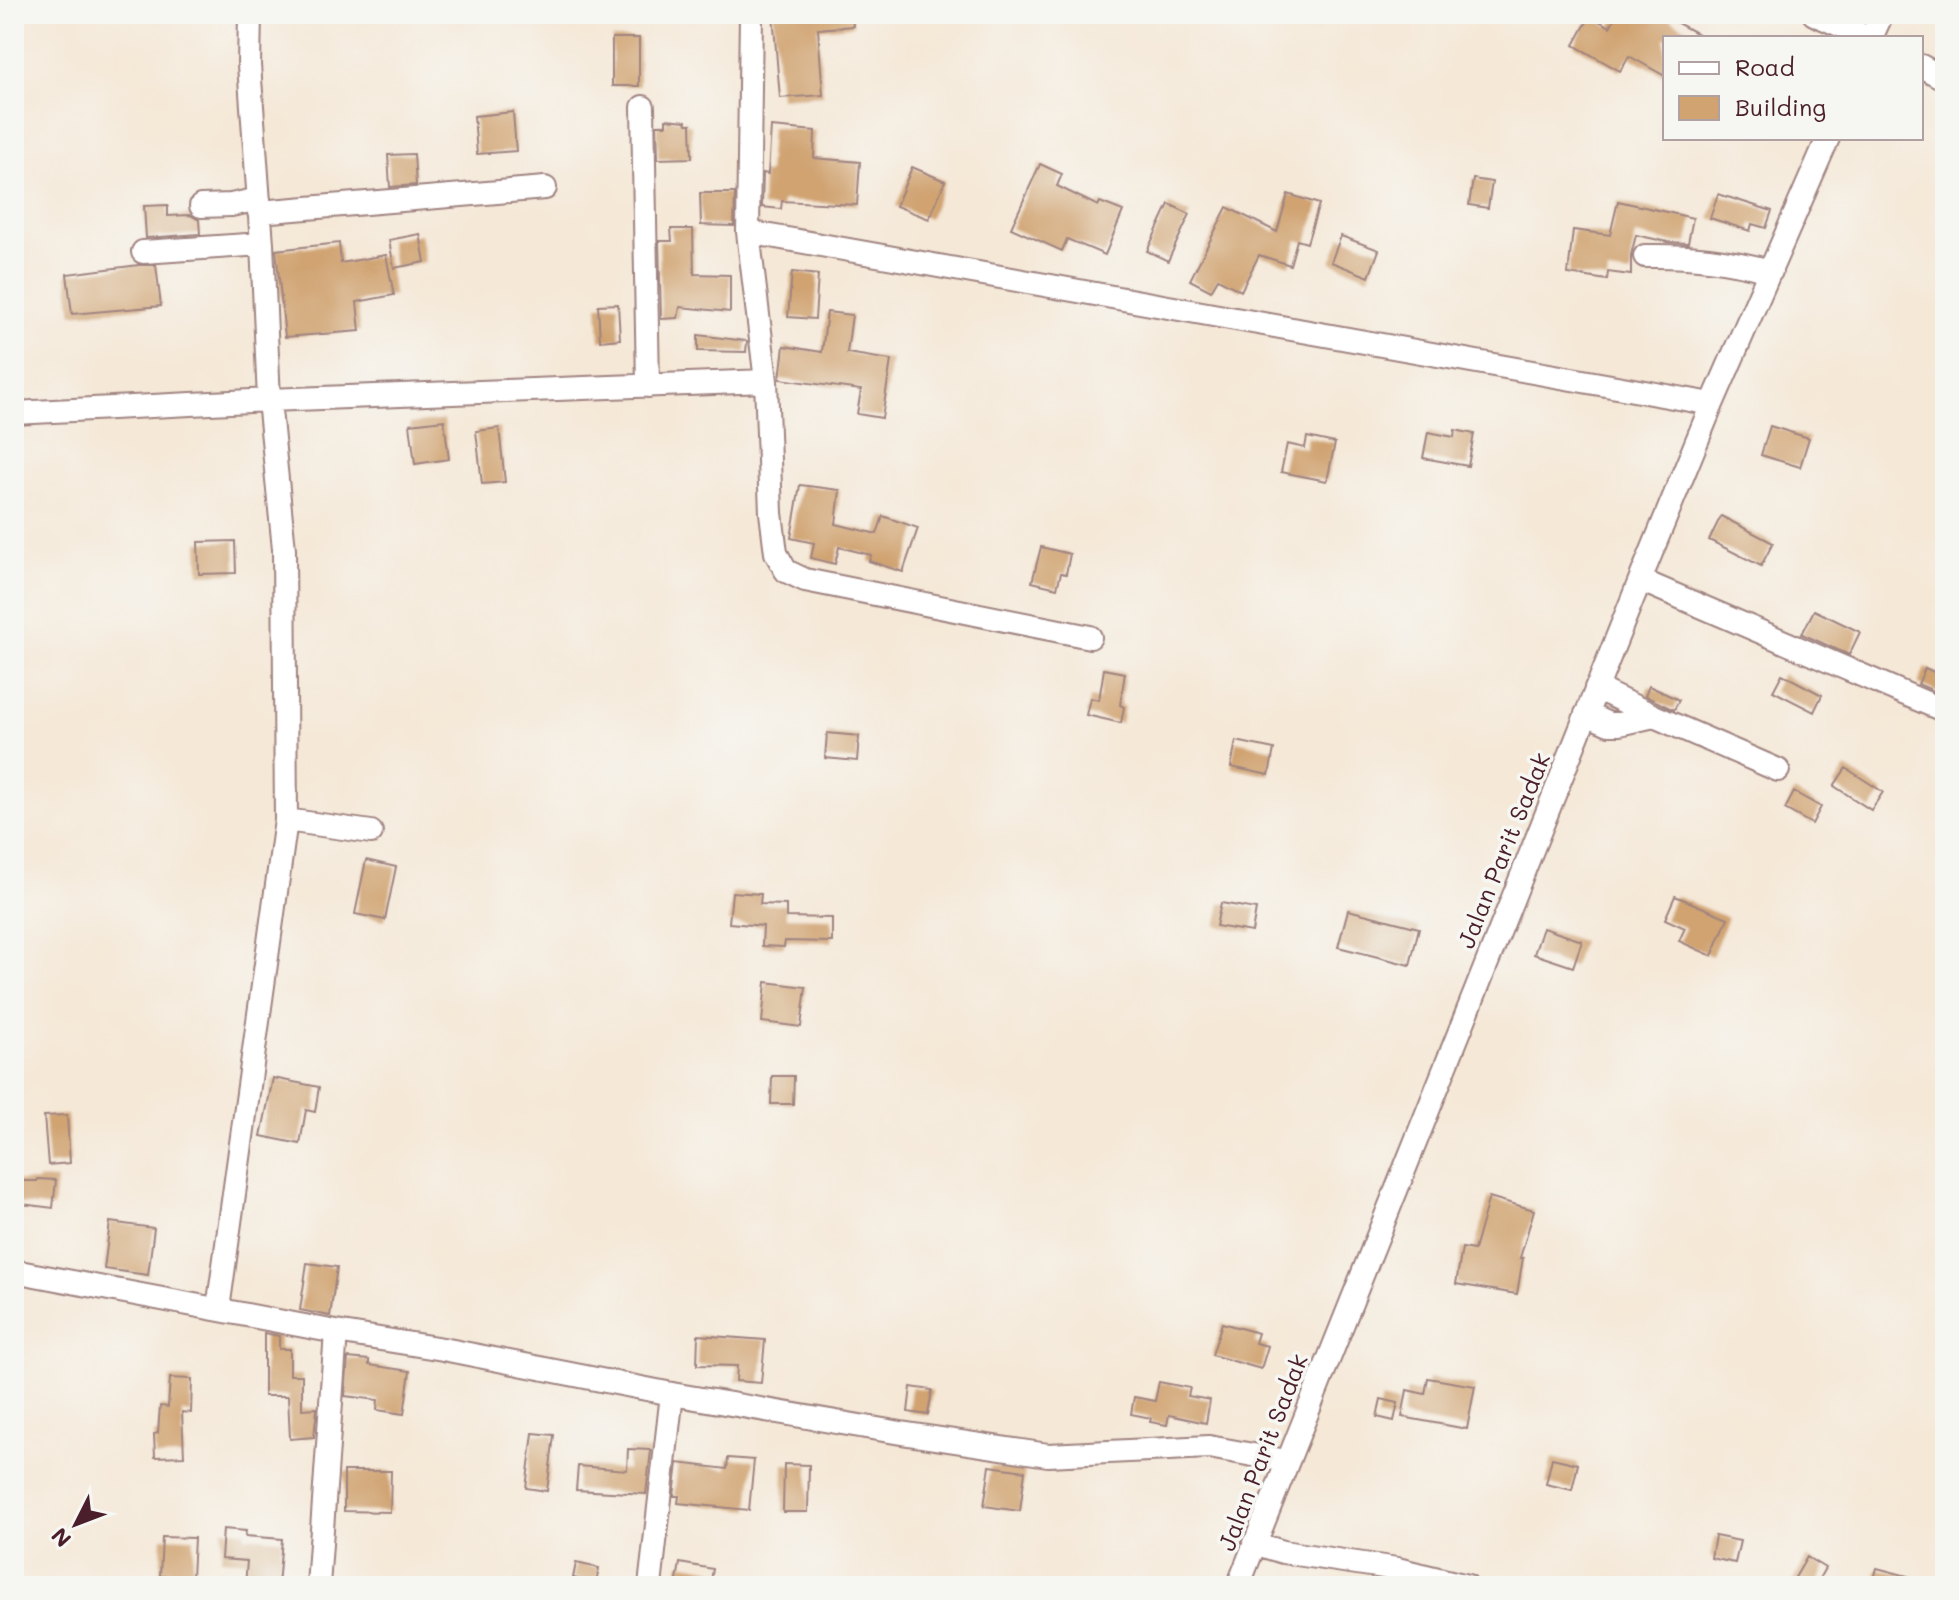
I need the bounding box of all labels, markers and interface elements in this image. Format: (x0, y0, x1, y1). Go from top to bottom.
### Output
legend (1663, 36, 1923, 140)
text: Road (1735, 51, 1795, 82)
text: Building (1735, 91, 1826, 122)
street label: Jalan Parit Sadak (1450, 747, 1556, 953)
street label: Jalan Parit Sadak (1210, 1349, 1314, 1555)
north arrow (36, 1484, 116, 1564)
text: N (44, 1522, 77, 1554)

